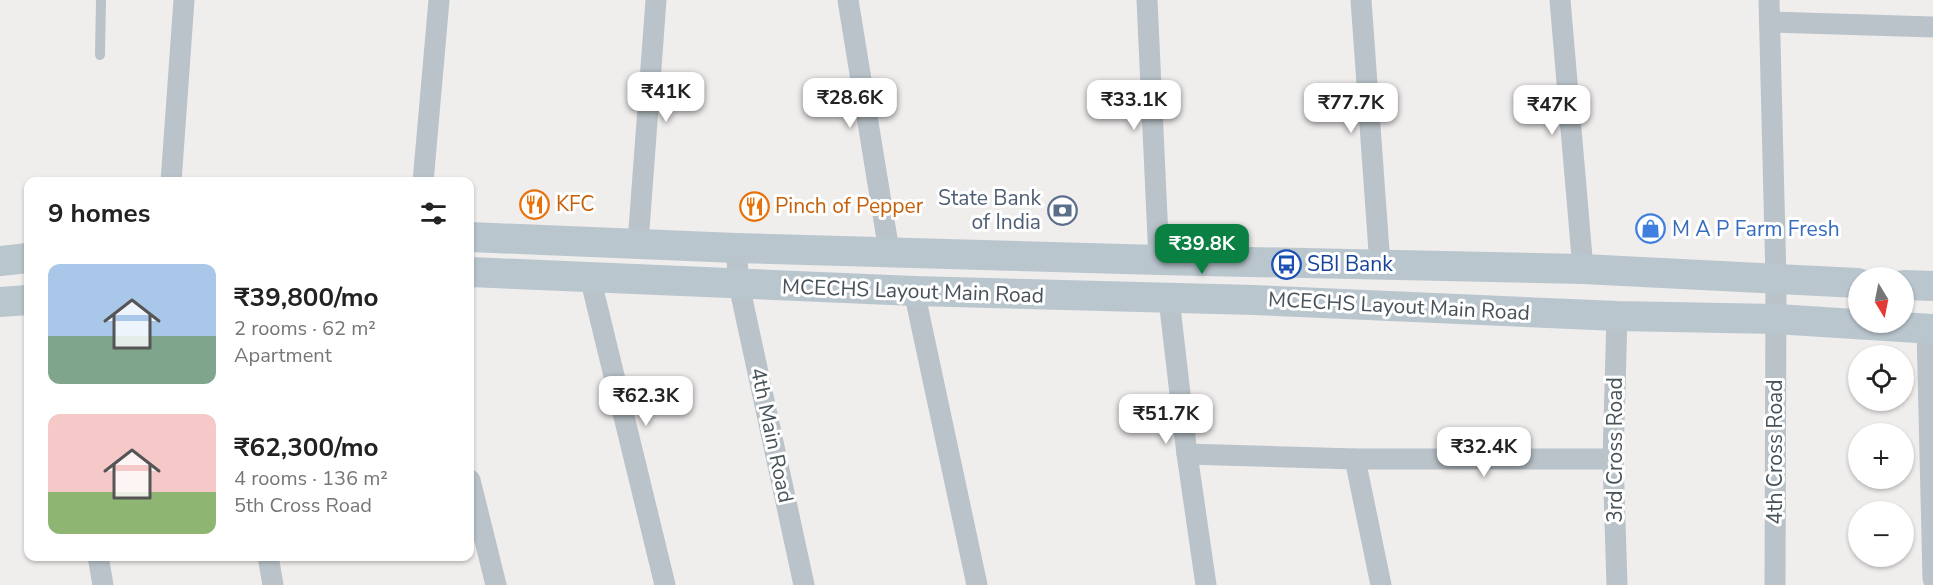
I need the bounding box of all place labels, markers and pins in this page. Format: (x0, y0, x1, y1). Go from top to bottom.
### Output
pin: ₹41K (630, 72, 702, 123)
pin: ₹28.6K (801, 78, 899, 129)
pin: ₹33.1K (1085, 80, 1183, 131)
pin: ₹77.7K (1302, 83, 1400, 134)
pin: ₹47K (1516, 85, 1588, 136)
place label: State Bank of India (938, 184, 1041, 236)
restaurant icon: KFC (519, 188, 551, 220)
place label: KFC (556, 190, 594, 218)
restaurant icon: Pinch of Pepper (738, 190, 770, 222)
place label: Pinch of Pepper (775, 192, 924, 220)
bank icon: State Bank of India (1046, 194, 1078, 226)
shop icon: M A P Farm Fresh (1635, 213, 1667, 245)
place label: M A P Farm Fresh (1672, 215, 1840, 243)
pin: ₹39.8K (1153, 224, 1251, 275)
bus stop icon: SBI Bank (1270, 248, 1302, 280)
place label: SBI Bank (1307, 250, 1393, 278)
pin: ₹62.3K (597, 376, 695, 427)
pin: ₹51.7K (1117, 394, 1215, 445)
pin: ₹32.4K (1435, 427, 1533, 478)

